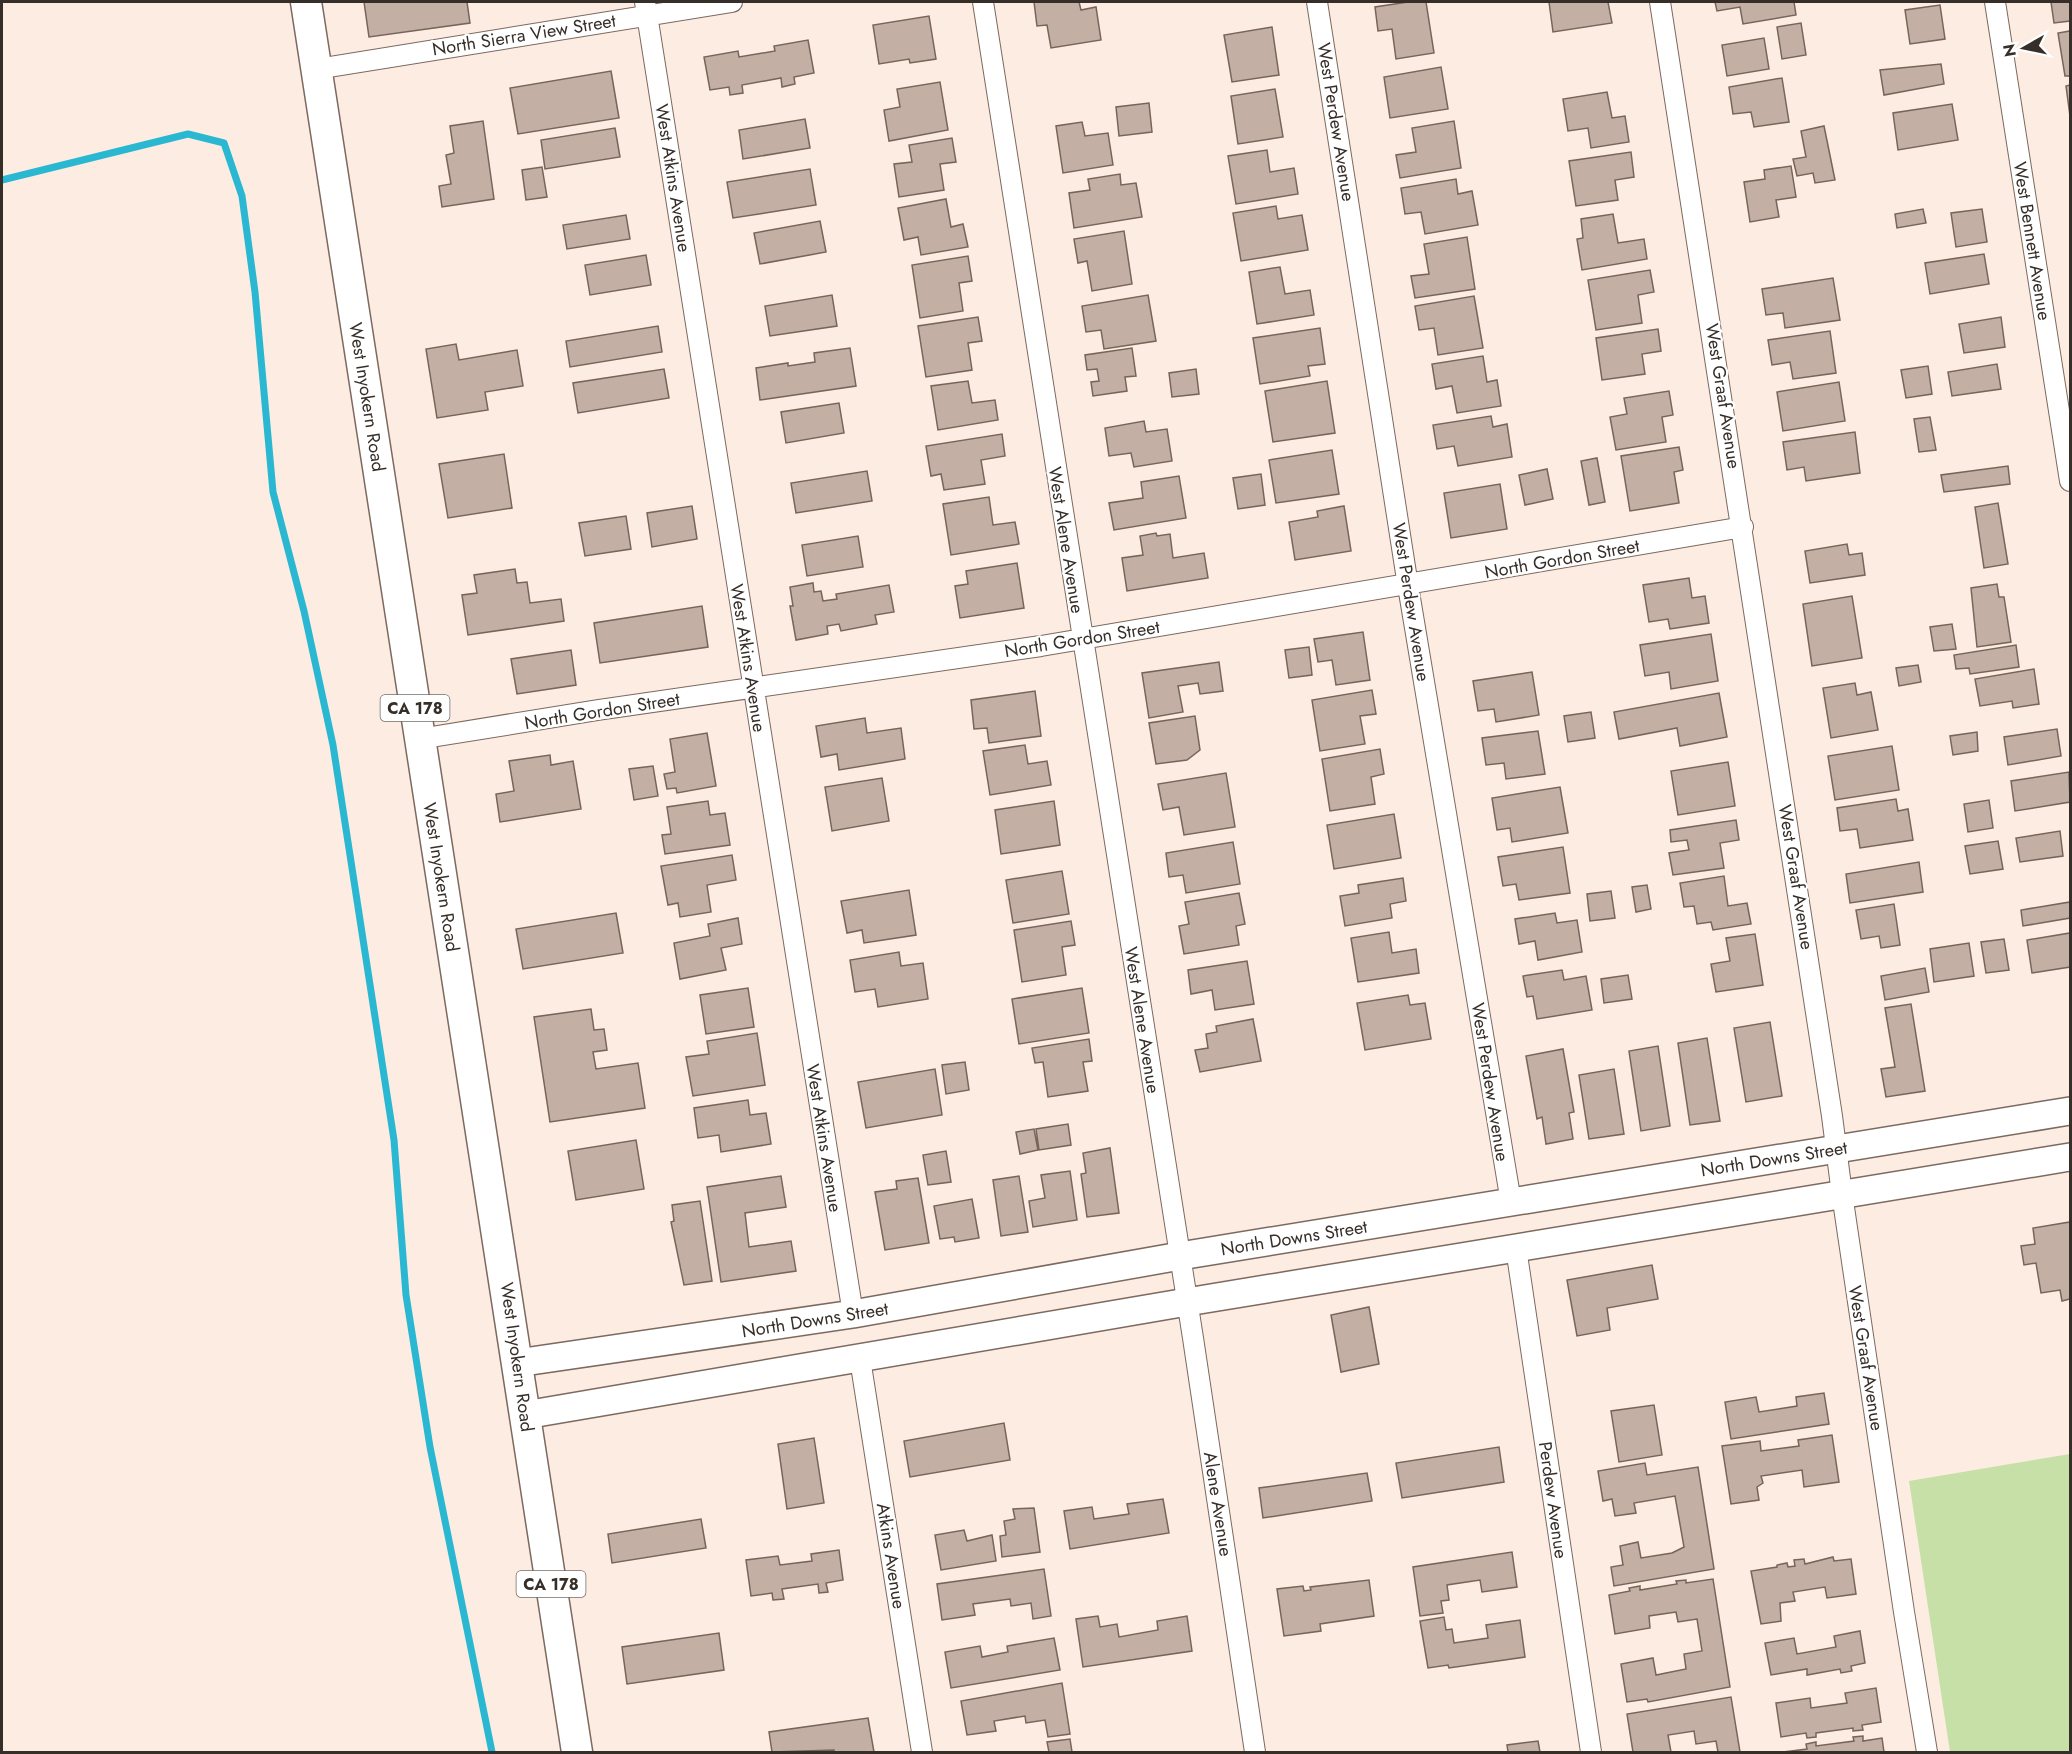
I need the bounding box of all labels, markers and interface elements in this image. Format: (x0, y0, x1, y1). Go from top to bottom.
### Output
street label: North Sierra View Street (430, 8, 618, 62)
north arrow (1994, 18, 2054, 78)
street label: West Perdew Avenue (1311, 41, 1361, 203)
text: N (1997, 42, 2022, 58)
street label: West Atkins Avenue (648, 102, 698, 254)
street label: West Bennett Avenue (2007, 160, 2057, 322)
street label: West Inyokern Road (342, 321, 392, 473)
street label: West Graaf Avenue (1699, 322, 1747, 470)
street label: West Alene Avenue (1042, 465, 1090, 615)
street label: West Perdew Avenue (1386, 521, 1436, 683)
street label: North Gordon Street (1482, 532, 1642, 585)
street label: West Atkins Avenue (723, 582, 773, 734)
street label: North Gordon Street (1002, 614, 1162, 664)
street label: North Gordon Street (522, 686, 682, 736)
road number: CA 178 (380, 695, 450, 721)
street label: West Inyokern Road (416, 801, 466, 953)
street label: West Graaf Avenue (1772, 803, 1820, 951)
street label: West Alene Avenue (1118, 945, 1166, 1095)
street label: West Perdew Avenue (1465, 1001, 1515, 1163)
street label: West Atkins Avenue (799, 1062, 849, 1214)
street label: North Downs Street (1699, 1134, 1850, 1183)
street label: North Downs Street (1219, 1213, 1370, 1262)
street label: West Inyokern Road (494, 1281, 540, 1433)
street label: West Graaf Avenue (1842, 1284, 1890, 1432)
street label: North Downs Street (740, 1295, 891, 1344)
street label: Perdew Avenue (1532, 1440, 1574, 1560)
street label: Alene Avenue (1197, 1450, 1239, 1558)
street label: Atkins Avenue (870, 1501, 912, 1611)
road number: CA 178 (516, 1571, 586, 1597)

